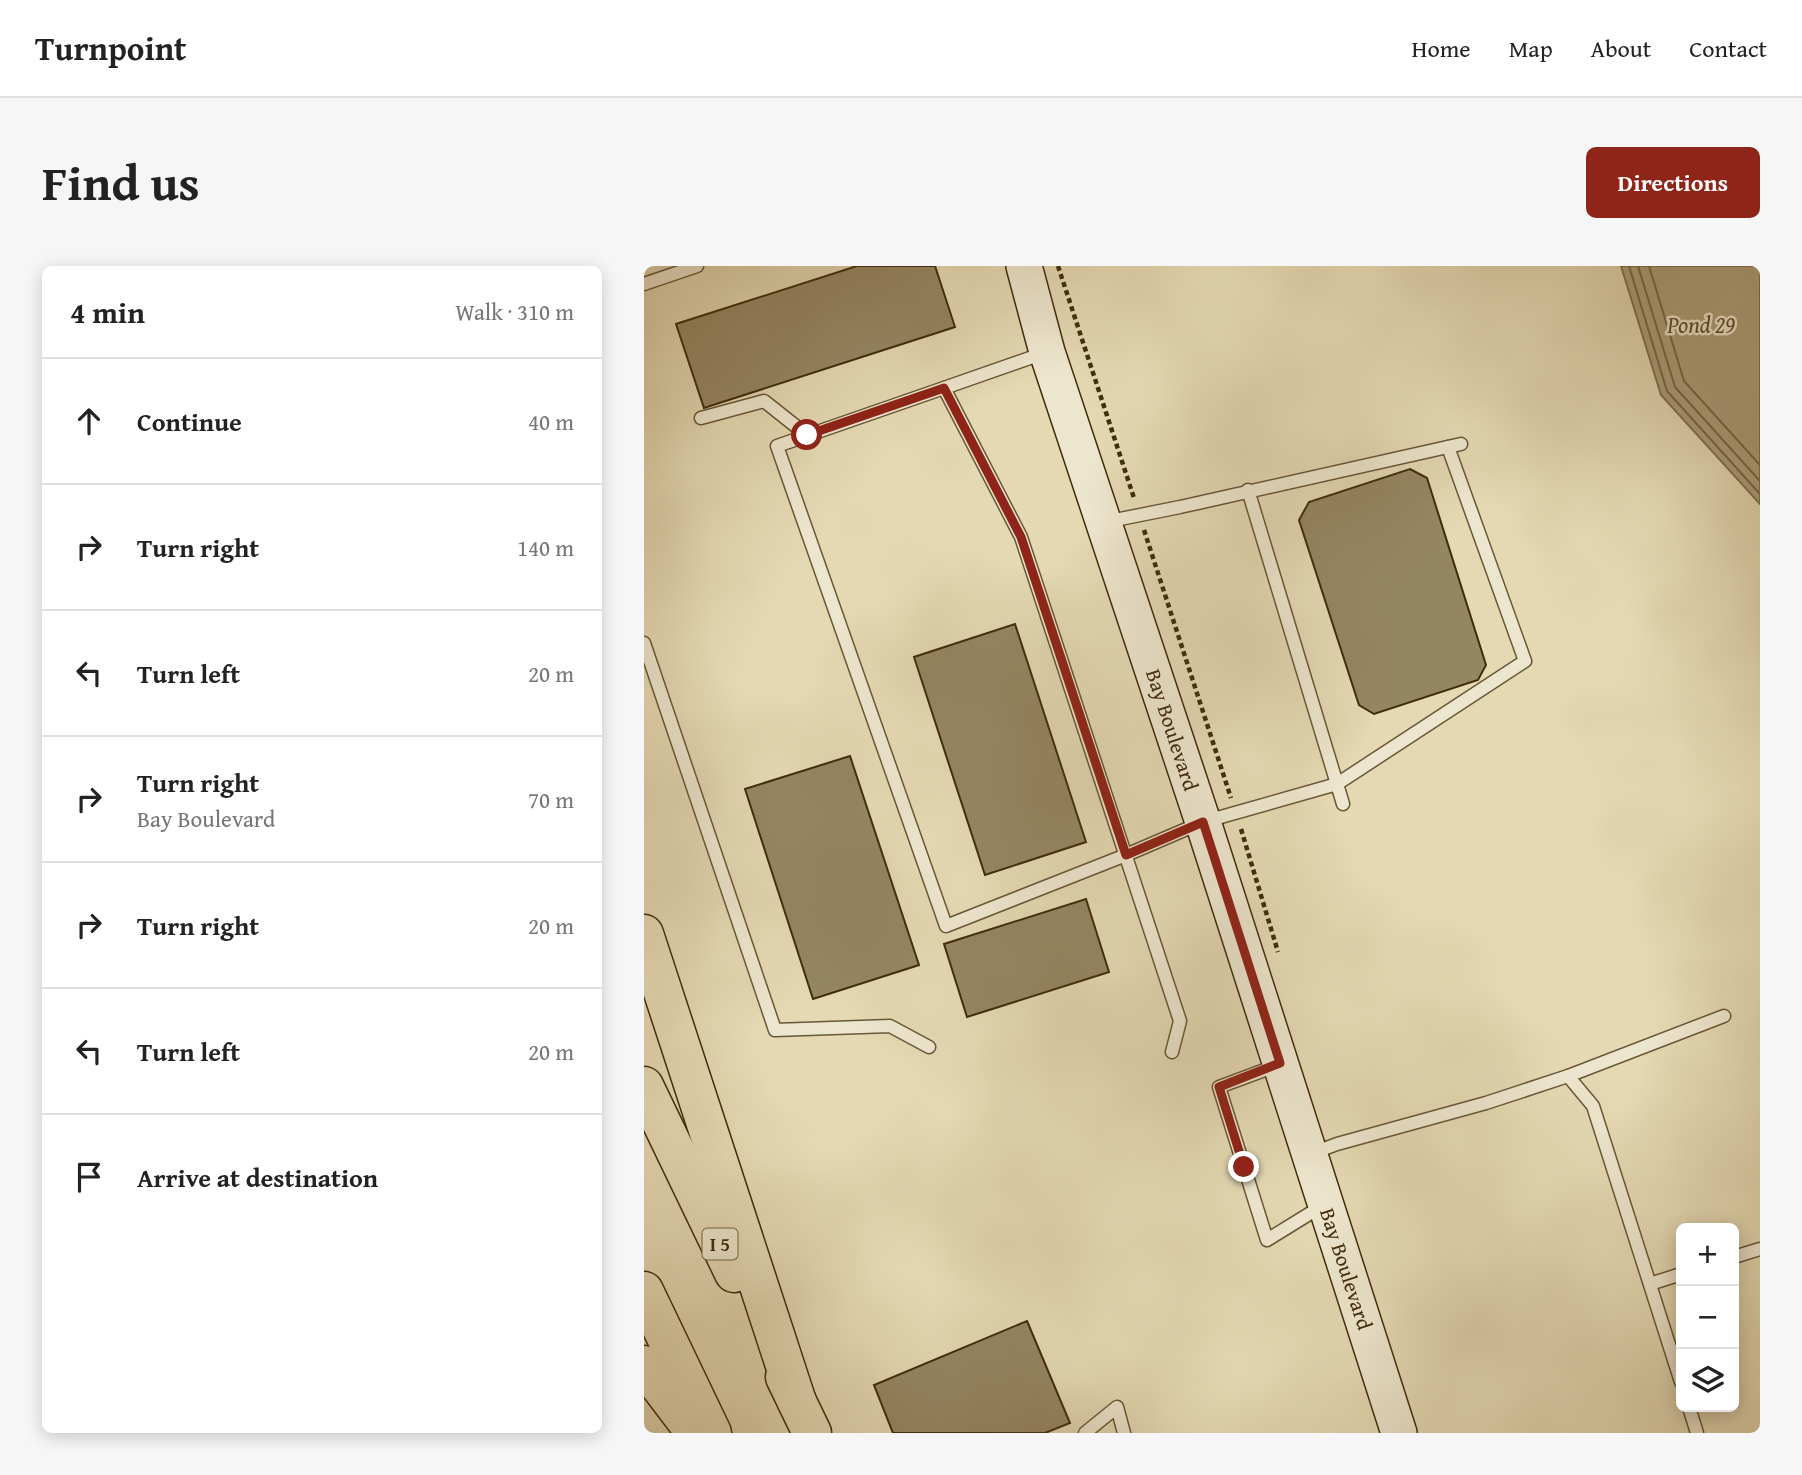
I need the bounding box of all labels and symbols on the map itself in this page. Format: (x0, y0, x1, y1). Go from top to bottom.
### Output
water label: Pond 29 (1666, 308, 1735, 341)
route start (791, 419, 822, 450)
street label: Bay Boulevard (1138, 665, 1207, 795)
route end (1228, 1151, 1259, 1182)
street label: Bay Boulevard (1312, 1204, 1381, 1334)
road number: I 5 (702, 1228, 738, 1260)

